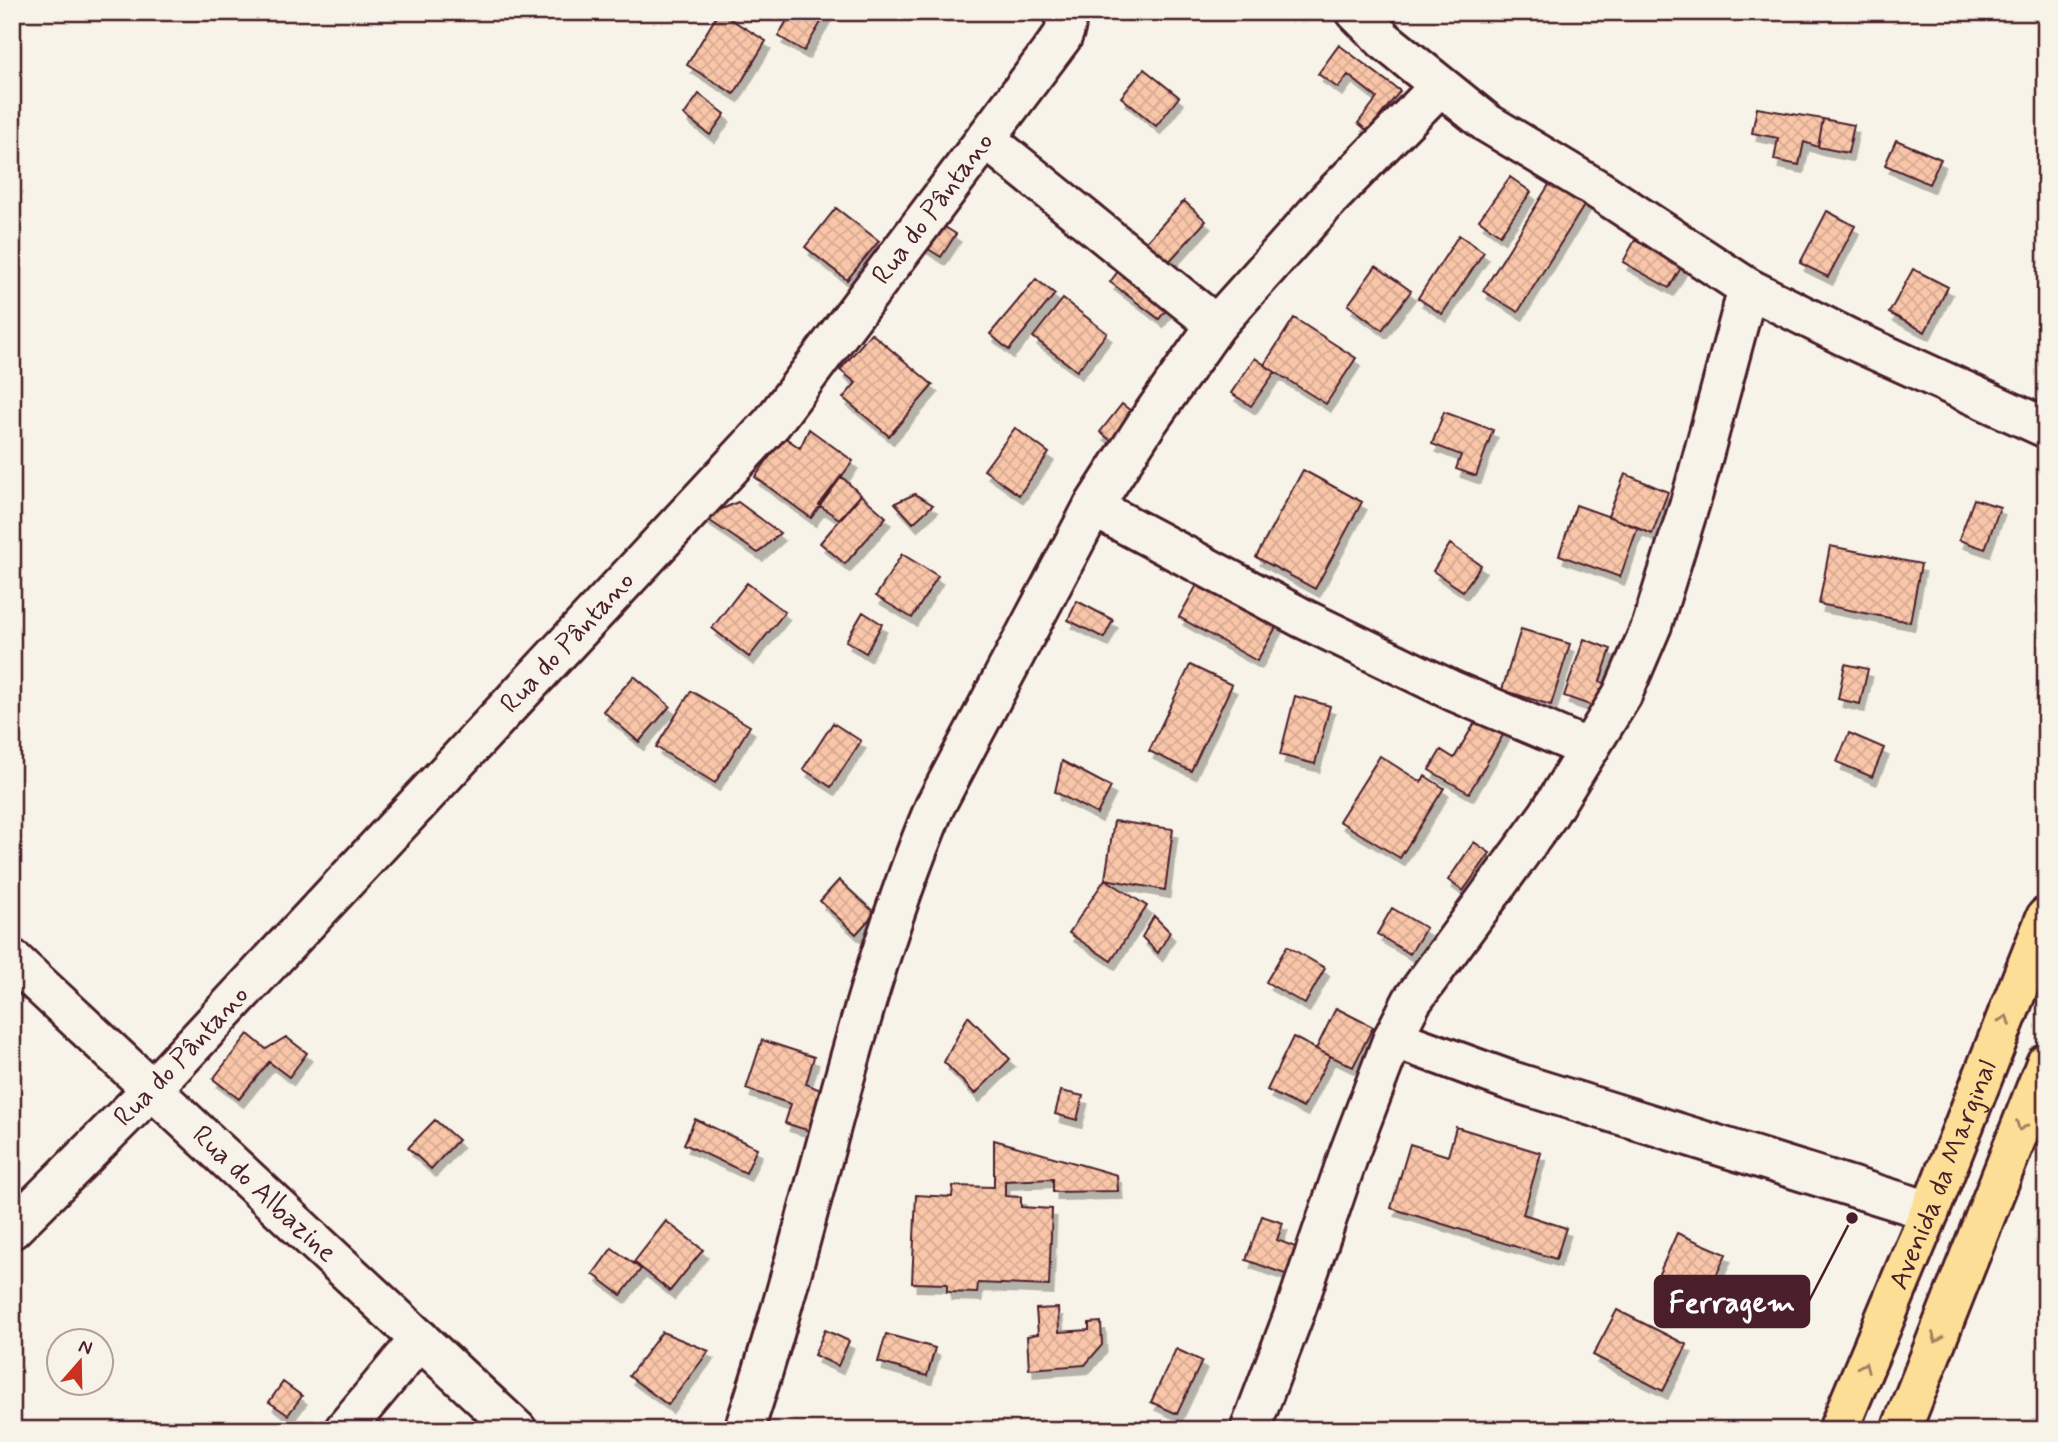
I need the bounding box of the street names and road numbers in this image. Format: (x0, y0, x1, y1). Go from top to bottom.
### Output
street label: Rua do Pântano (864, 125, 1002, 292)
street label: Rua do Pântano (492, 563, 643, 722)
street label: Rua do Pântano (106, 978, 257, 1135)
street label: Avenida da Marginal (1881, 1055, 2006, 1295)
street label: Rua do Albazine (184, 1118, 345, 1271)

